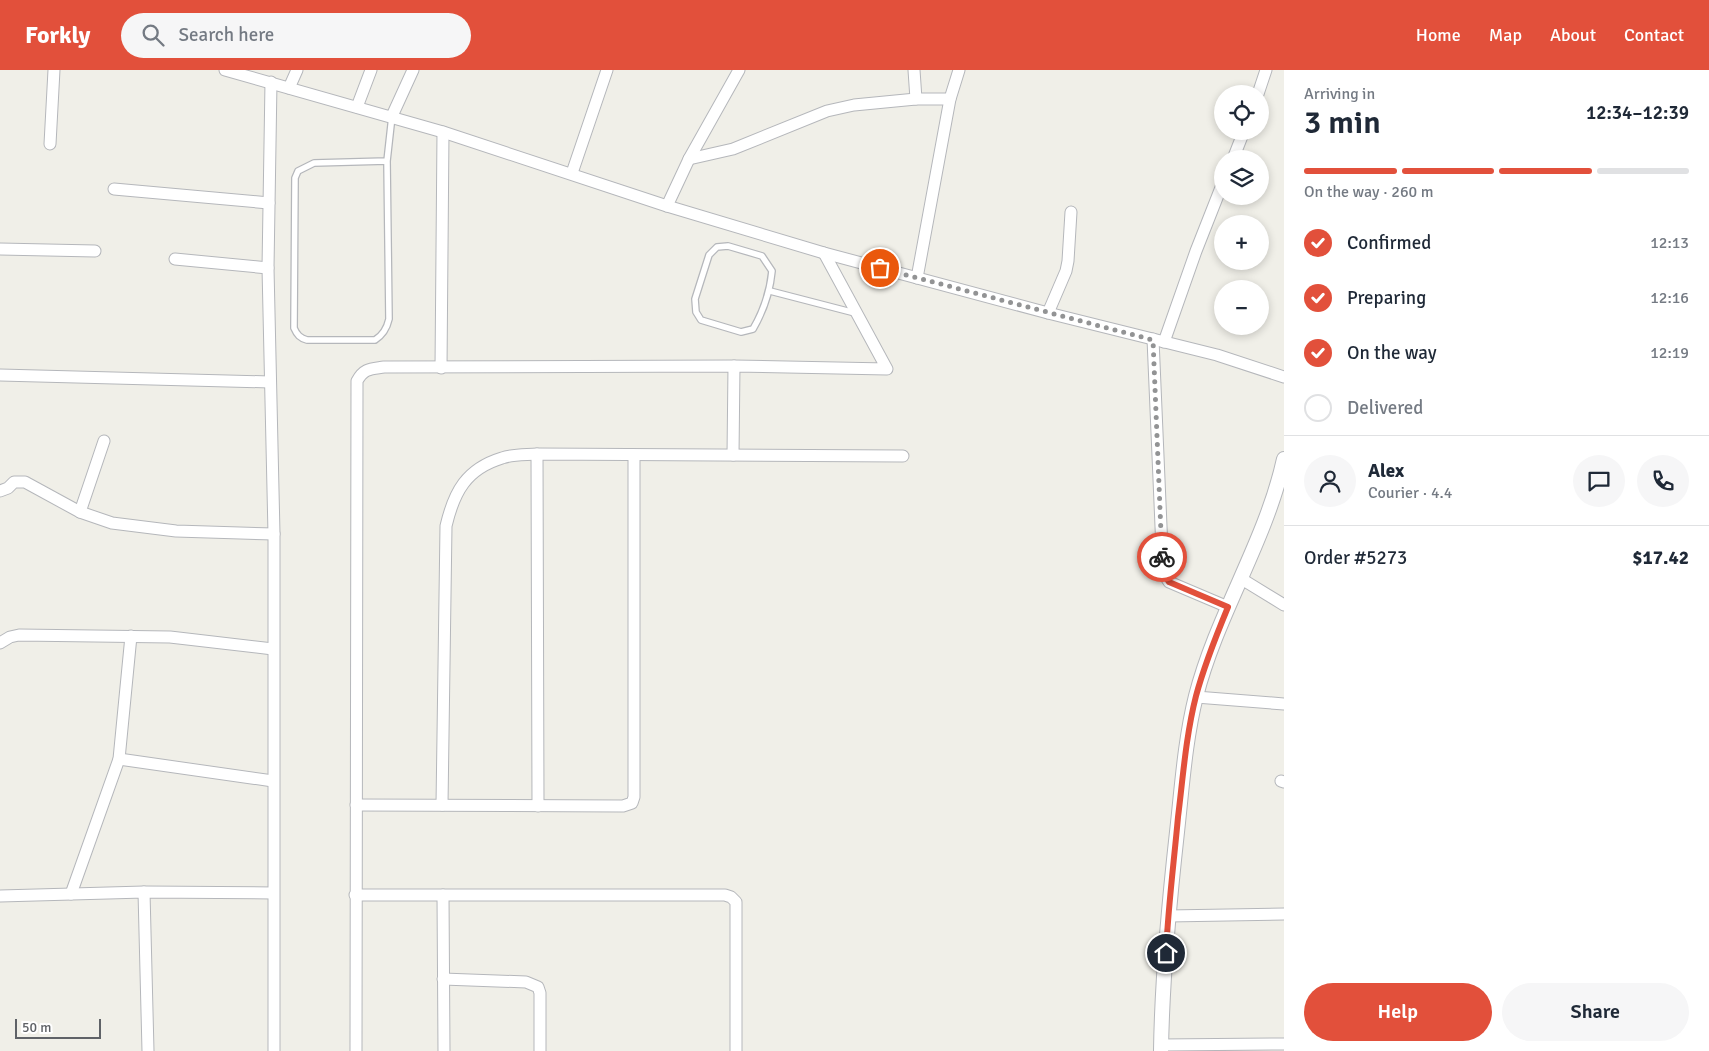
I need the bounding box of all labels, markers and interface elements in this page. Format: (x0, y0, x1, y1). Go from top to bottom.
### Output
search box (121, 13, 471, 58)
text: Forkly (25, 20, 91, 50)
icon: search (139, 21, 167, 49)
text: Search here (179, 23, 274, 47)
text: Home (1416, 24, 1461, 46)
text: Map (1489, 24, 1522, 46)
text: About (1550, 24, 1596, 46)
text: Contact (1624, 24, 1684, 46)
text: Arriving in (1304, 84, 1375, 104)
map controls (1214, 85, 1269, 335)
button: locate (1214, 85, 1269, 140)
text: 12:34–12:39 (1586, 101, 1689, 125)
text: 3 min (1304, 103, 1381, 142)
button: layers (1214, 150, 1269, 205)
text: On the way · 260 m (1304, 182, 1434, 202)
button: + (1214, 215, 1269, 270)
icon: check (1304, 229, 1332, 257)
text: Confirmed (1347, 231, 1431, 255)
text: 12:13 (1650, 233, 1689, 253)
pin (859, 247, 901, 289)
icon: bag (866, 254, 894, 282)
button: − (1214, 280, 1269, 335)
icon: check (1304, 284, 1332, 312)
text: Preparing (1347, 286, 1426, 310)
text: 12:16 (1650, 288, 1689, 308)
icon: check (1304, 339, 1332, 367)
text: On the way (1347, 341, 1437, 365)
text: 12:19 (1650, 343, 1689, 363)
text: Delivered (1347, 396, 1423, 420)
button: person (1304, 455, 1356, 507)
button: chat (1573, 455, 1625, 507)
button: phone (1637, 455, 1689, 507)
text: Alex (1368, 459, 1404, 483)
text: Courier · 4.4 (1368, 483, 1452, 503)
courier (1137, 532, 1187, 582)
icon: bike (1148, 543, 1176, 571)
text: Order #5273 (1304, 546, 1407, 570)
text: $17.42 (1632, 546, 1689, 570)
pin (1145, 932, 1187, 974)
icon: home (1152, 939, 1180, 967)
button: Help (1304, 983, 1492, 1041)
button: Share (1502, 983, 1689, 1041)
scale bar (15, 1016, 101, 1039)
text: 50 m (22, 1019, 51, 1036)

